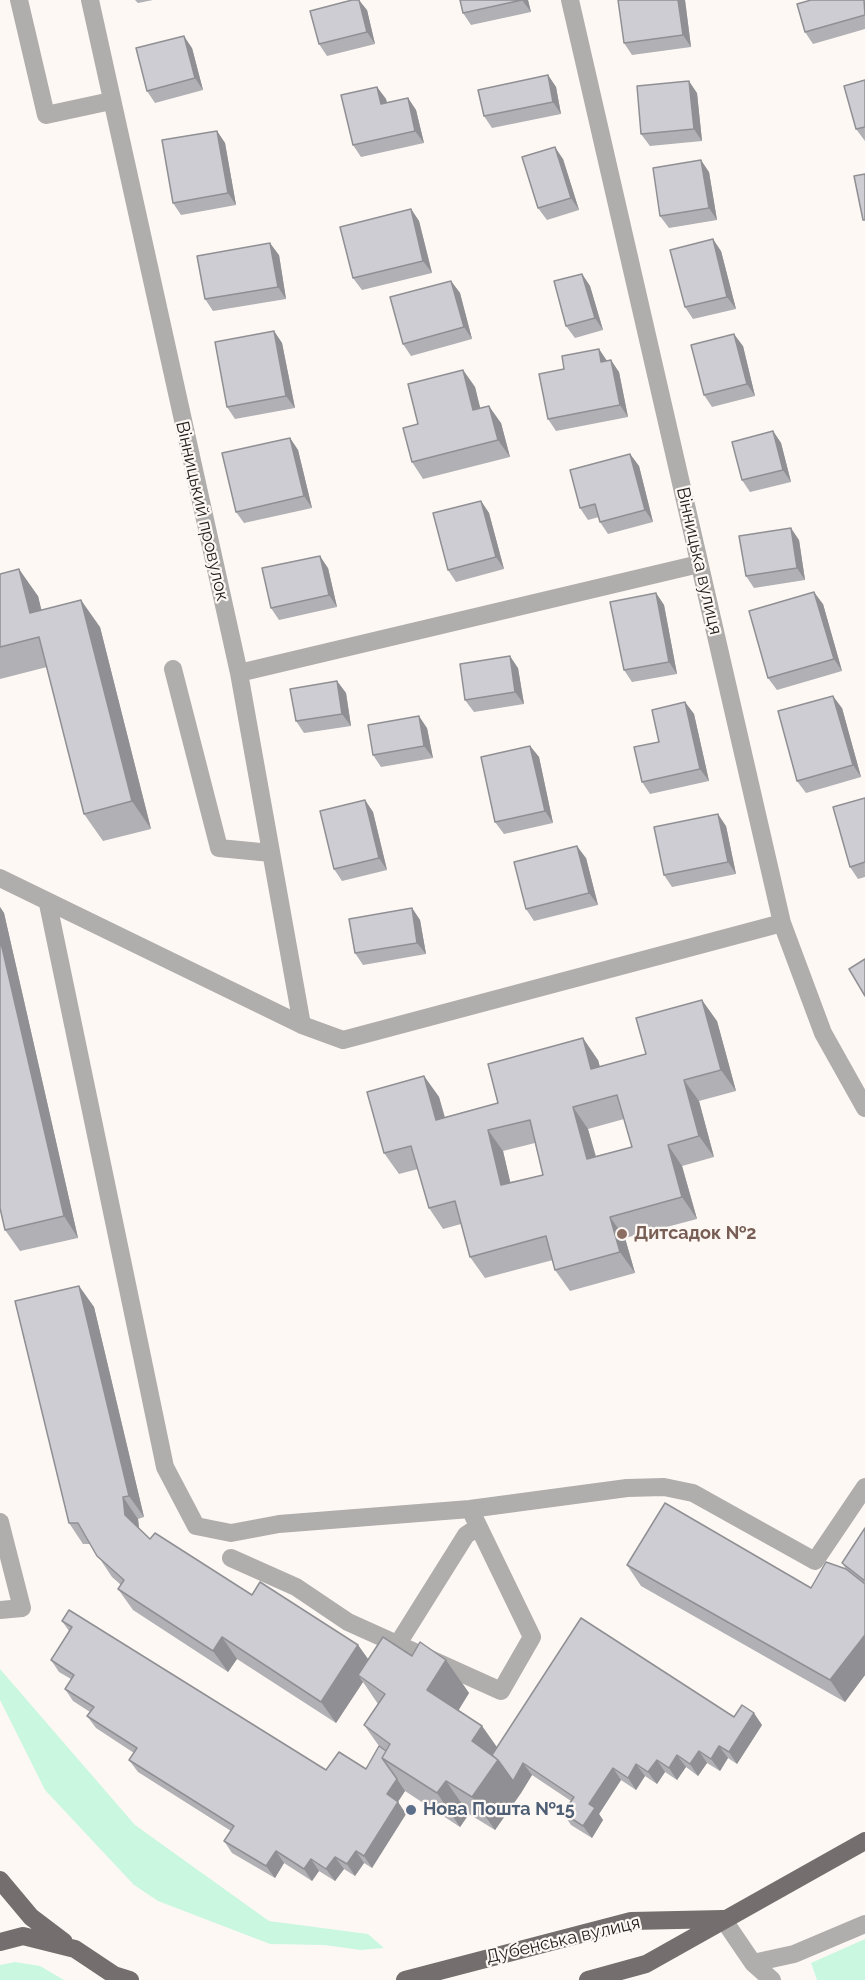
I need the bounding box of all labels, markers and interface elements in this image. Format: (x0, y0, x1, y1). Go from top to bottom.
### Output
street label: Вінницький провулок (171, 419, 233, 603)
street label: Вінницька вулиця (672, 485, 726, 637)
place label: Дитсадок №2 (634, 1223, 756, 1245)
marker: Дитсадок №2 (615, 1227, 629, 1241)
place label: Нова Пошта №15 (423, 1799, 575, 1821)
marker: Нова Пошта №15 (404, 1803, 418, 1817)
street label: Дубенська вулиця (484, 1912, 642, 1968)

